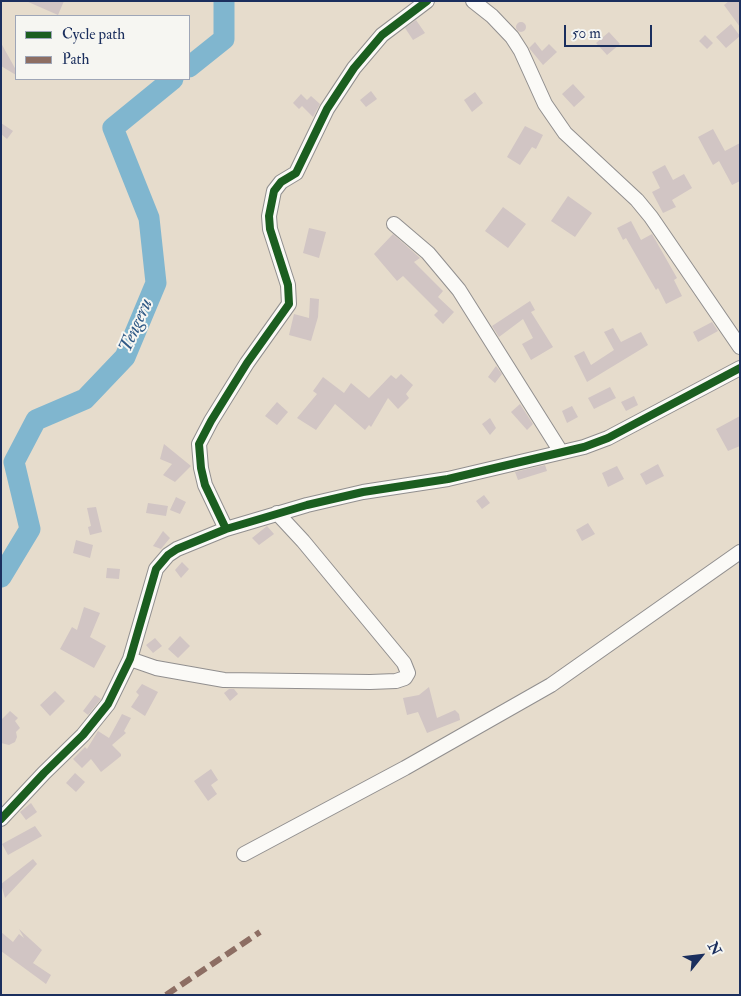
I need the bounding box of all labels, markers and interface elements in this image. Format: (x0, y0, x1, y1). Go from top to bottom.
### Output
legend (15, 15, 190, 80)
scale bar (566, 15, 654, 47)
text: 50 m (572, 24, 601, 43)
text: Cycle path (62, 25, 125, 44)
text: Path (62, 50, 89, 69)
water label: Tengeru (115, 296, 159, 356)
north arrow (676, 931, 726, 981)
text: N (704, 939, 725, 958)

